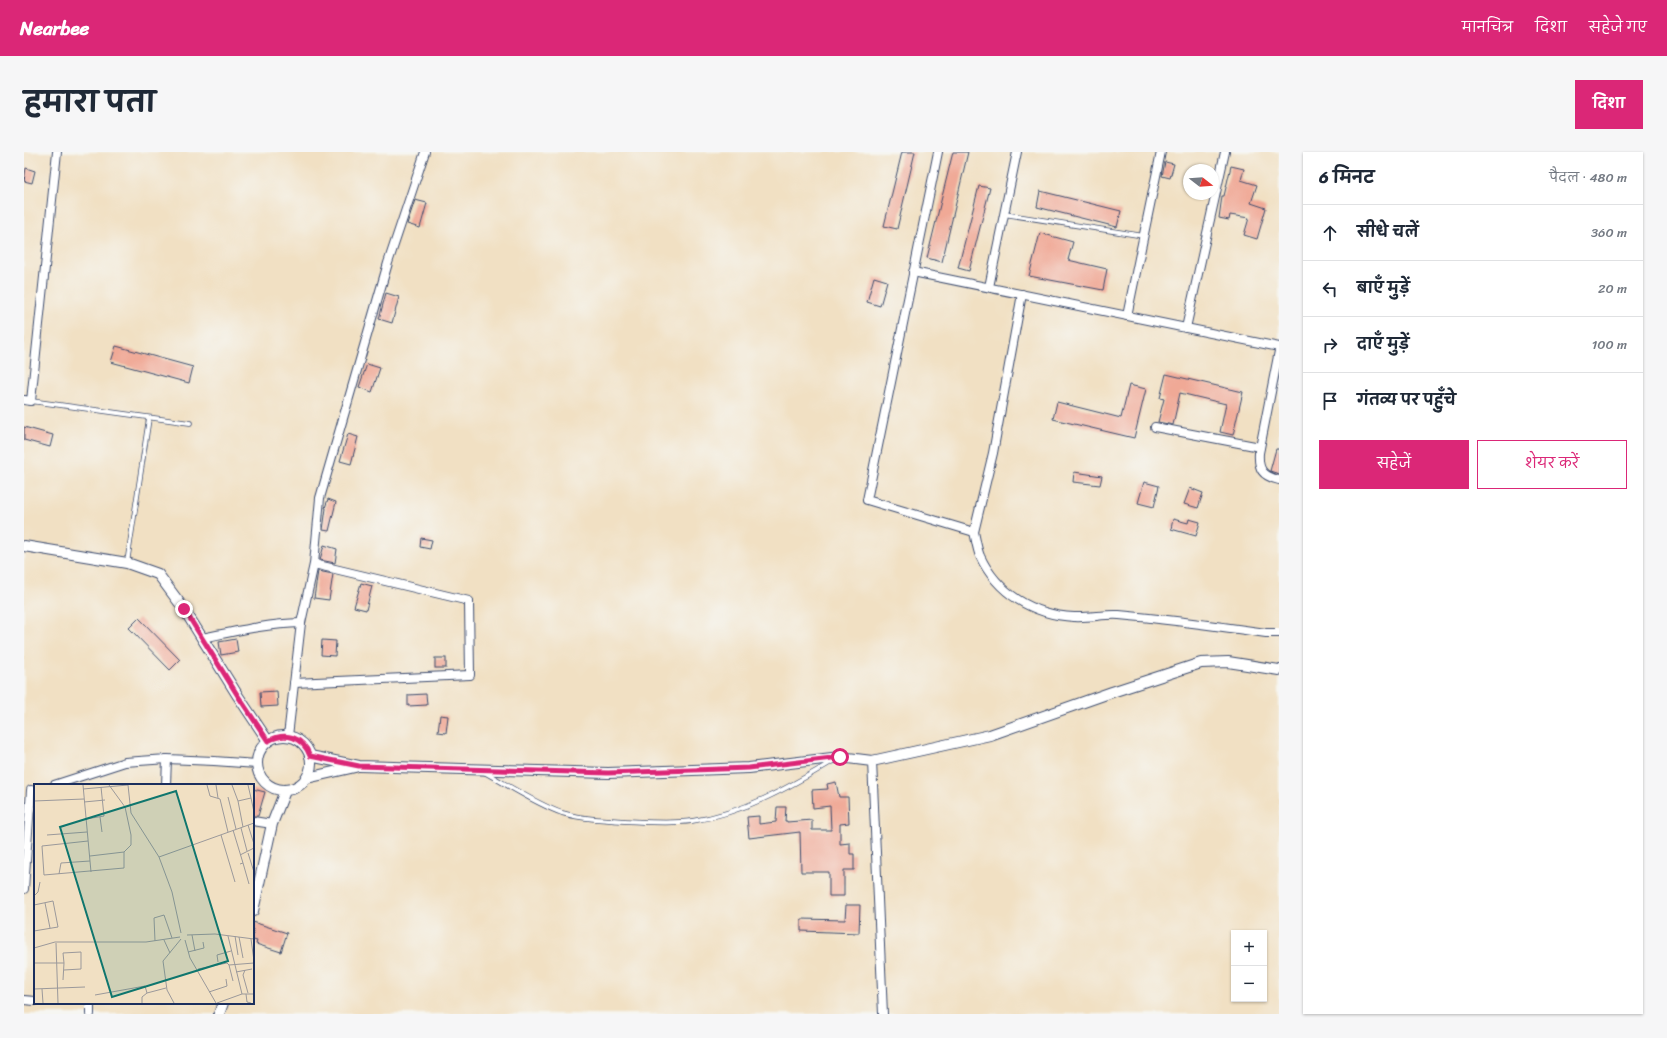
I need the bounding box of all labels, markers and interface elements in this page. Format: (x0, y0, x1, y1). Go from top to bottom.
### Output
text: Nearbee (20, 12, 89, 45)
text: मानचित्र (1462, 15, 1513, 40)
text: दिशा (1535, 15, 1567, 40)
text: सहेजे गए (1589, 15, 1647, 40)
text: हमारा पता (24, 78, 156, 127)
button: दिशा (1575, 80, 1643, 129)
text: 6 मिनट (1319, 162, 1374, 192)
north arrow (1183, 164, 1219, 200)
text: पैदल · 480 m (1549, 166, 1627, 189)
text: सीधे चलें (1357, 219, 1418, 245)
text: 360 m (1591, 221, 1627, 244)
icon: ahead (1319, 222, 1341, 244)
text: बाएँ मुड़ें (1357, 275, 1410, 301)
text: 20 m (1598, 277, 1627, 300)
icon: left (1319, 278, 1341, 300)
text: दाएँ मुड़ें (1357, 331, 1409, 357)
text: 100 m (1592, 333, 1627, 356)
icon: right (1319, 334, 1341, 356)
text: गंतव्य पर पहुँचे (1357, 387, 1456, 413)
icon: arrive (1319, 390, 1341, 412)
button: सहेजें (1319, 440, 1469, 489)
button: शेयर करें (1477, 440, 1627, 489)
route end (175, 600, 193, 618)
route start (831, 748, 849, 766)
inset map (34, 784, 254, 1004)
map controls (1231, 930, 1267, 1002)
button: + (1231, 930, 1267, 966)
button: − (1231, 966, 1267, 1002)

